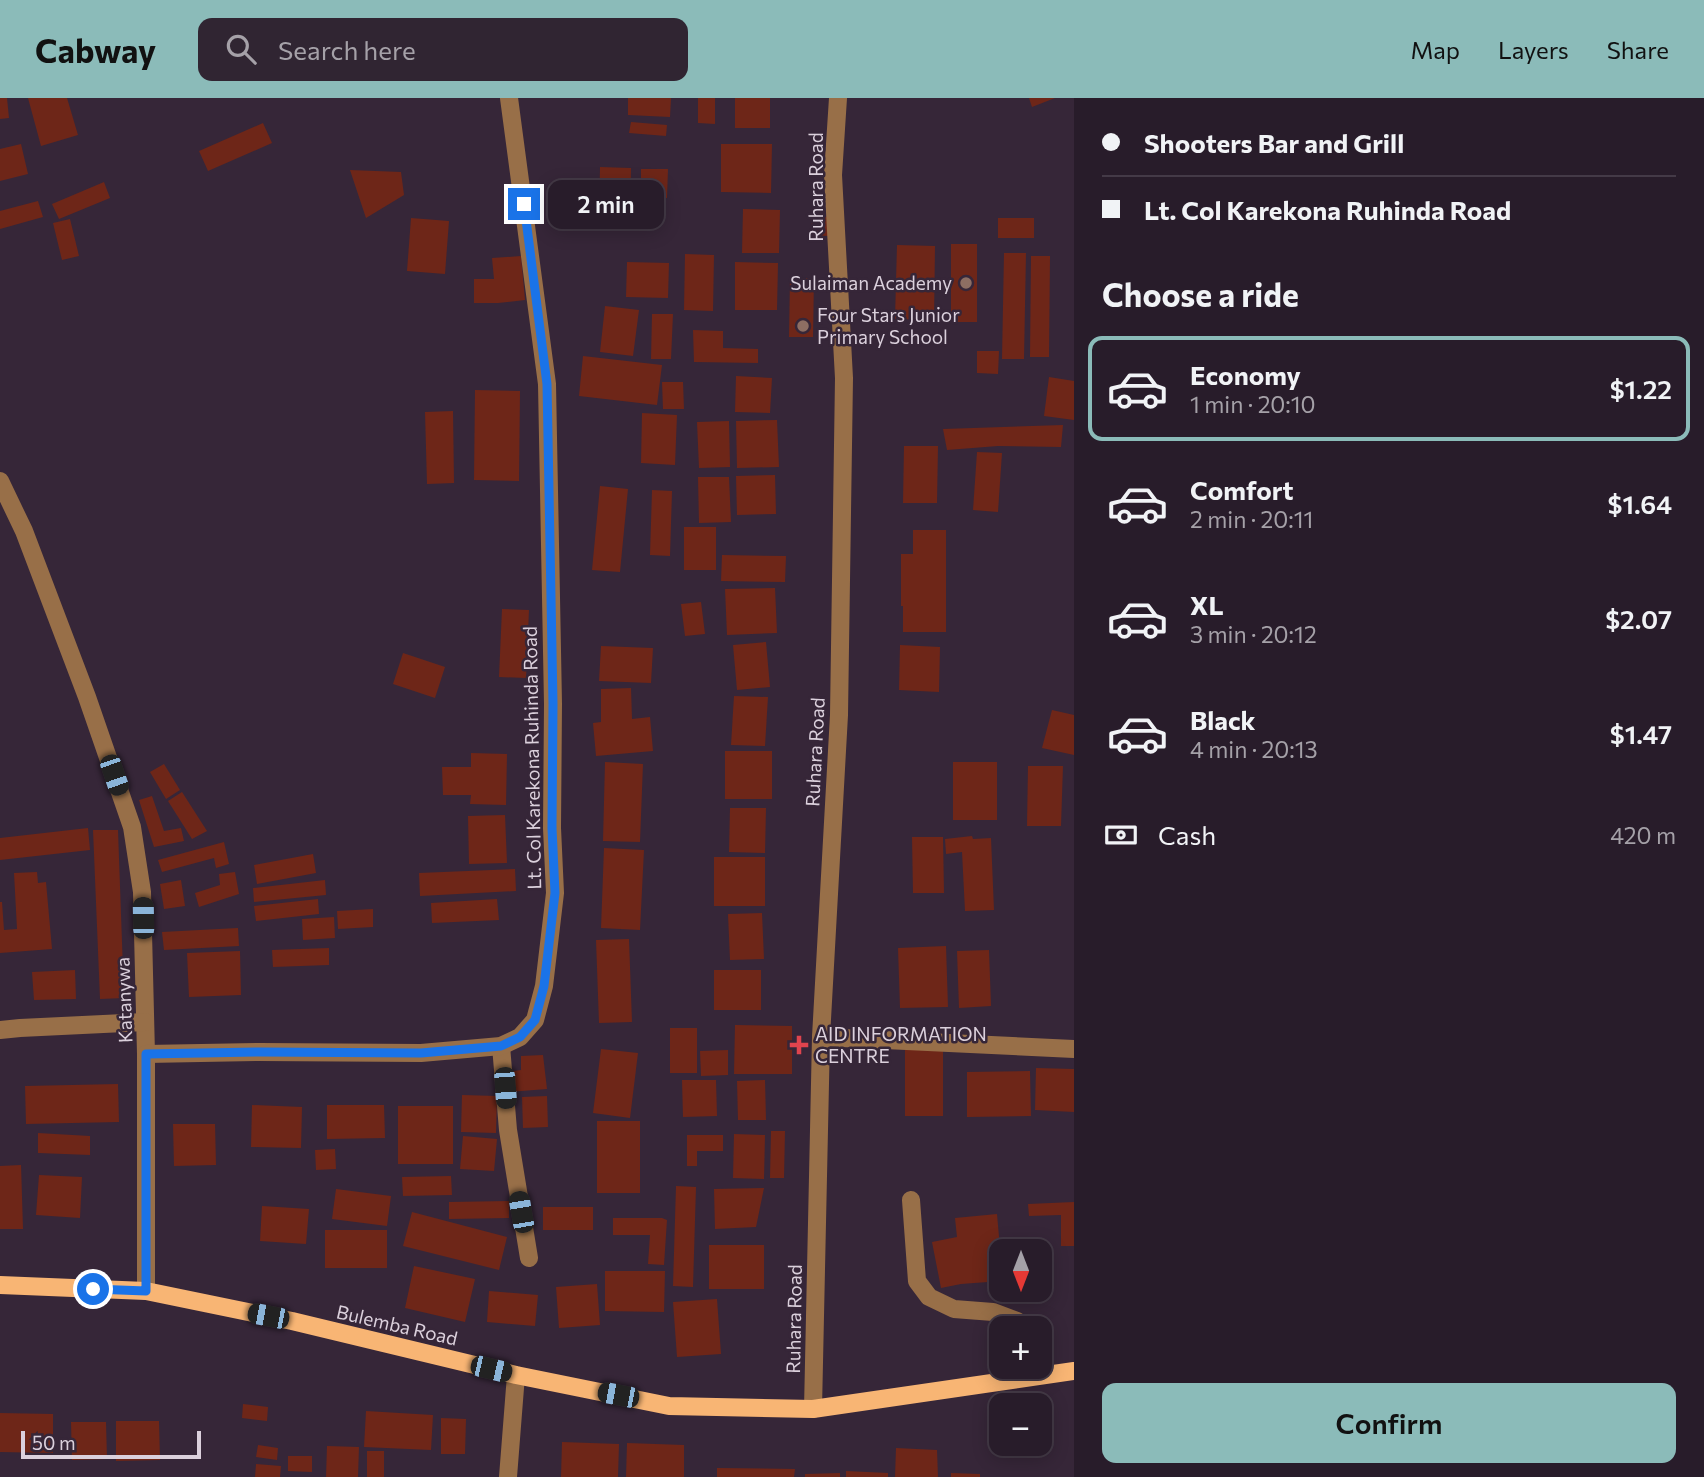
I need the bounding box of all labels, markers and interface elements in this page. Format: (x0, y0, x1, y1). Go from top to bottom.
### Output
search box (198, 18, 688, 81)
text: Cabway (35, 29, 156, 70)
icon: search (222, 30, 260, 68)
text: Search here (278, 34, 416, 65)
text: Map (1411, 35, 1460, 64)
text: Layers (1498, 35, 1569, 64)
text: Share (1607, 35, 1669, 64)
text: Shooters Bar and Grill (1144, 127, 1404, 158)
street label: Ruhara Road (804, 132, 827, 242)
callout: 2 min (548, 180, 664, 228)
route end (508, 188, 540, 220)
text: 2 min (578, 190, 634, 218)
text: Lt. Col Karekona Ruhinda Road (1144, 194, 1511, 225)
place label: Sulaiman Academy (790, 271, 952, 294)
text: Choose a ride (1102, 274, 1299, 314)
marker: Sulaiman Academy (958, 275, 974, 291)
place label: Four Stars Junior Primary School (817, 303, 960, 348)
marker: Four Stars Junior Primary School (795, 318, 811, 334)
icon: car (1106, 357, 1169, 420)
text: Economy (1190, 359, 1301, 390)
text: $1.22 (1610, 373, 1672, 404)
text: 1 min · 20:10 (1190, 390, 1316, 418)
icon: car (1106, 472, 1169, 535)
text: Comfort (1190, 474, 1293, 505)
text: $1.64 (1608, 488, 1672, 519)
text: 2 min · 20:11 (1190, 505, 1313, 533)
icon: car (1106, 587, 1169, 650)
text: XL (1190, 589, 1224, 620)
text: $2.07 (1605, 603, 1672, 634)
text: 3 min · 20:12 (1190, 620, 1317, 648)
street label: Lt. Col Karekona Ruhinda Road (518, 626, 545, 890)
street label: Ruhara Road (800, 697, 829, 807)
icon: car (1106, 702, 1169, 765)
text: Black (1190, 704, 1256, 735)
text: $1.47 (1610, 718, 1672, 749)
text: 4 min · 20:13 (1190, 735, 1318, 763)
car (98, 752, 131, 798)
icon: cash (1102, 816, 1140, 854)
text: Cash (1158, 819, 1216, 850)
text: 420 m (1610, 821, 1676, 849)
car (133, 897, 154, 939)
street label: Katanywa (111, 957, 136, 1043)
place label: AID INFORMATION CENTRE (815, 1022, 987, 1067)
marker: AID INFORMATION CENTRE (789, 1035, 809, 1055)
car (494, 1066, 517, 1110)
car (508, 1189, 535, 1235)
north arrow (989, 1239, 1052, 1302)
map controls (989, 1239, 1052, 1456)
street label: Ruhara Road (781, 1264, 806, 1374)
route start (77, 1273, 109, 1305)
street label: Bulemba Road (334, 1299, 460, 1350)
car (246, 1302, 291, 1330)
button: + (989, 1316, 1052, 1379)
car (469, 1354, 514, 1384)
car (596, 1381, 641, 1409)
button: Confirm (1102, 1383, 1676, 1463)
button: − (989, 1393, 1052, 1456)
scale bar (21, 1428, 201, 1460)
text: 50 m (32, 1431, 76, 1454)

